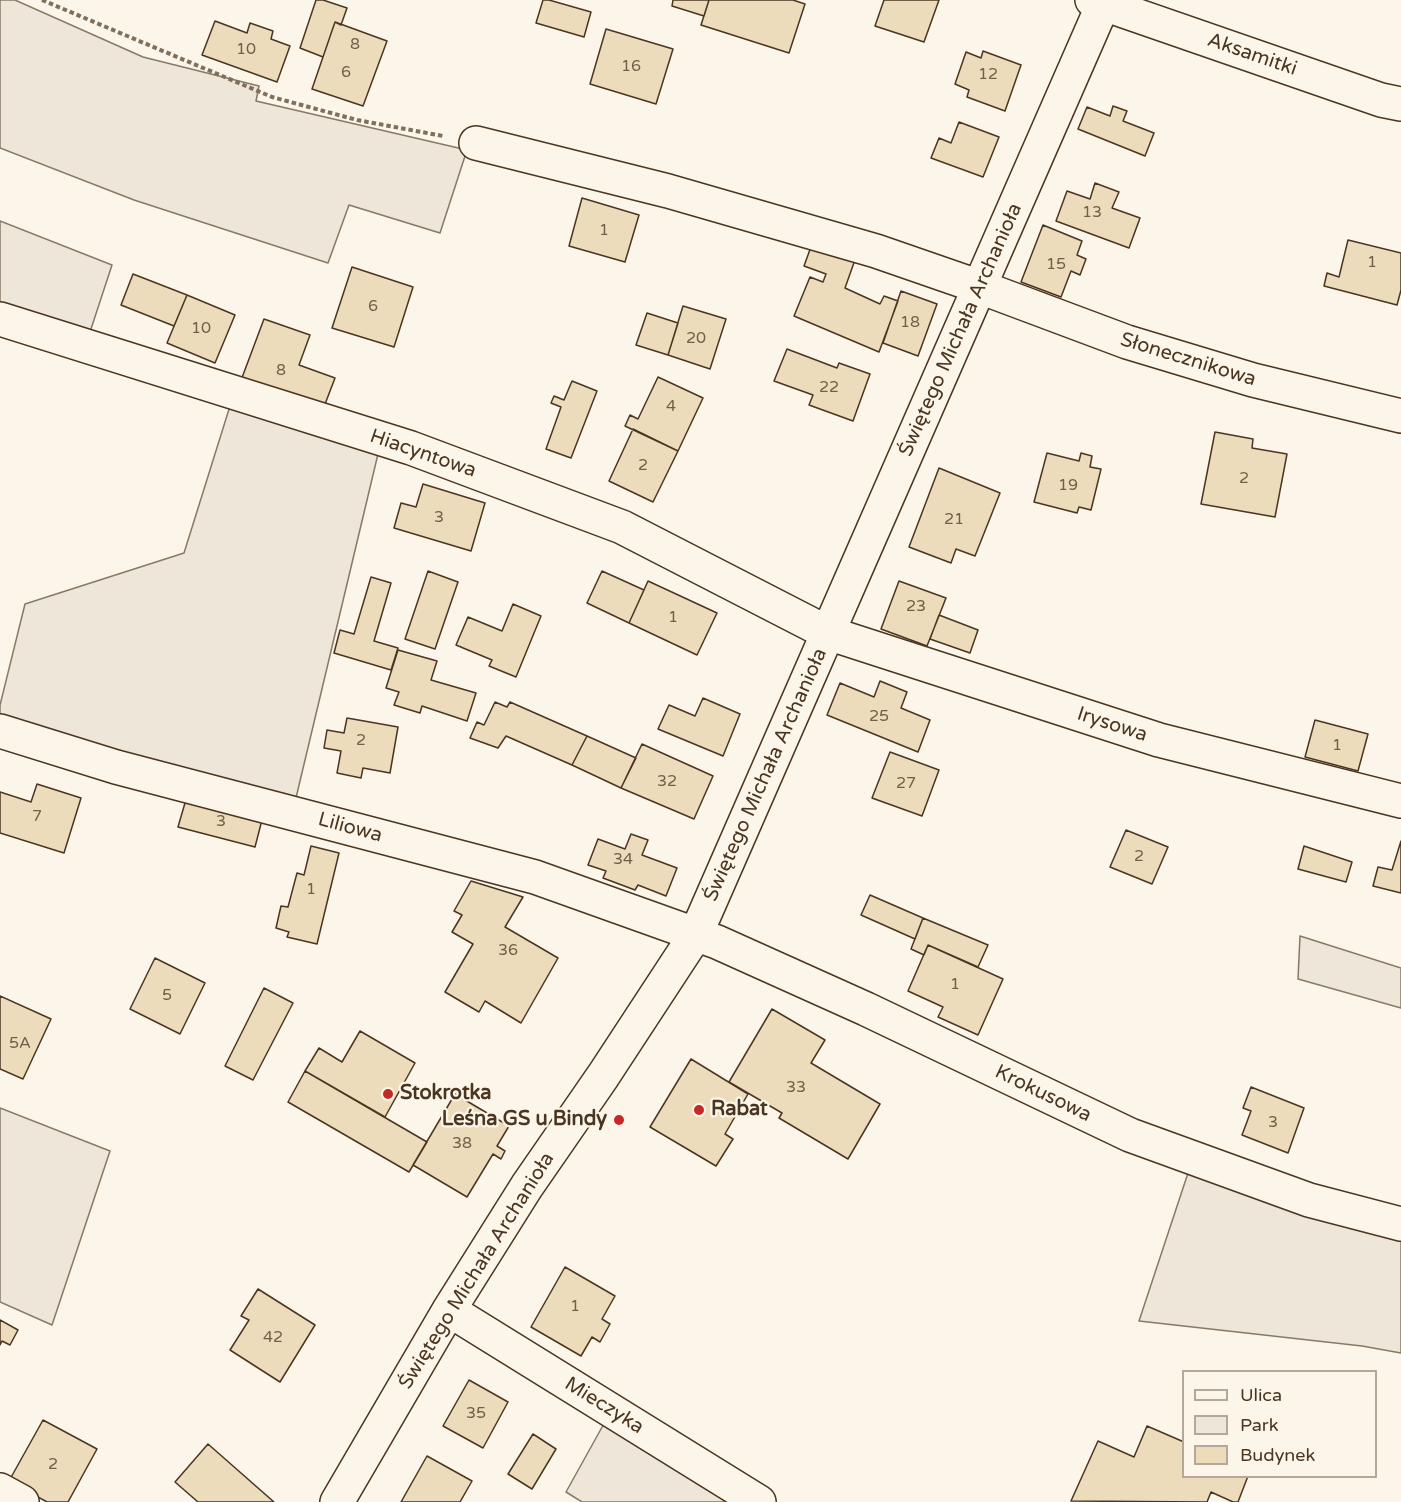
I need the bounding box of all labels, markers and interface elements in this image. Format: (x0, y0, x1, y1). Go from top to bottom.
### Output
street label: Aksamitki (1204, 28, 1300, 82)
house number: 8 (350, 35, 360, 55)
house number: 10 (236, 40, 256, 60)
house number: 16 (621, 57, 641, 77)
house number: 6 (341, 63, 351, 83)
house number: 12 (978, 65, 998, 85)
street label: Świętego Michała Archanioła (894, 200, 1028, 460)
house number: 13 (1082, 203, 1102, 223)
house number: 1 (599, 221, 609, 241)
house number: 1 (1367, 253, 1377, 273)
house number: 15 (1046, 255, 1066, 275)
house number: 6 (368, 297, 378, 317)
house number: 18 (900, 313, 920, 333)
house number: 10 (191, 319, 211, 339)
street label: Słonecznikowa (1117, 328, 1259, 392)
house number: 20 (686, 329, 706, 349)
house number: 8 (276, 361, 286, 381)
house number: 22 (819, 378, 839, 398)
house number: 4 (666, 397, 676, 417)
street label: Hiacyntowa (367, 425, 479, 483)
house number: 2 (638, 456, 648, 476)
house number: 2 (1239, 469, 1249, 489)
house number: 19 (1058, 476, 1078, 496)
house number: 3 (434, 508, 444, 528)
house number: 21 (944, 510, 964, 530)
house number: 23 (906, 597, 926, 617)
house number: 1 (668, 608, 678, 628)
street label: Świętego Michała Archanioła (699, 645, 833, 905)
street label: Irysowa (1074, 702, 1150, 748)
house number: 25 (869, 707, 889, 727)
house number: 2 (356, 731, 366, 751)
house number: 1 (1332, 736, 1342, 756)
house number: 32 (657, 772, 677, 792)
house number: 27 (896, 774, 916, 794)
house number: 7 (32, 807, 42, 827)
street label: Liliowa (315, 808, 385, 848)
house number: 3 (216, 812, 226, 832)
house number: 2 (1134, 847, 1144, 867)
house number: 34 (613, 850, 633, 870)
house number: 1 (306, 880, 316, 900)
house number: 36 (498, 941, 518, 961)
house number: 1 (950, 975, 960, 995)
house number: 5 (162, 986, 172, 1006)
house number: 5A (9, 1034, 31, 1054)
street label: Krokusowa (991, 1060, 1095, 1128)
house number: 33 (786, 1078, 806, 1098)
place label: Stokrotka (400, 1082, 491, 1106)
marker: Stokrotka (381, 1087, 395, 1101)
place label: Rabat (711, 1098, 768, 1122)
marker: Rabat (692, 1103, 706, 1117)
place label: Leśna GS u Bindy (442, 1108, 607, 1132)
marker: Leśna GS u Bindy (612, 1113, 626, 1127)
house number: 3 (1268, 1113, 1278, 1133)
house number: 38 (452, 1134, 472, 1154)
street label: Świętego Michała Archanioła (394, 1148, 560, 1394)
house number: 1 (570, 1297, 580, 1317)
house number: 42 (263, 1328, 283, 1348)
legend (1182, 1370, 1377, 1478)
street label: Mieczyka (560, 1372, 648, 1440)
text: Ulica (1240, 1384, 1282, 1406)
house number: 35 (466, 1404, 486, 1424)
text: Park (1240, 1414, 1278, 1436)
text: Budynek (1240, 1444, 1315, 1466)
house number: 2 (48, 1455, 58, 1475)

